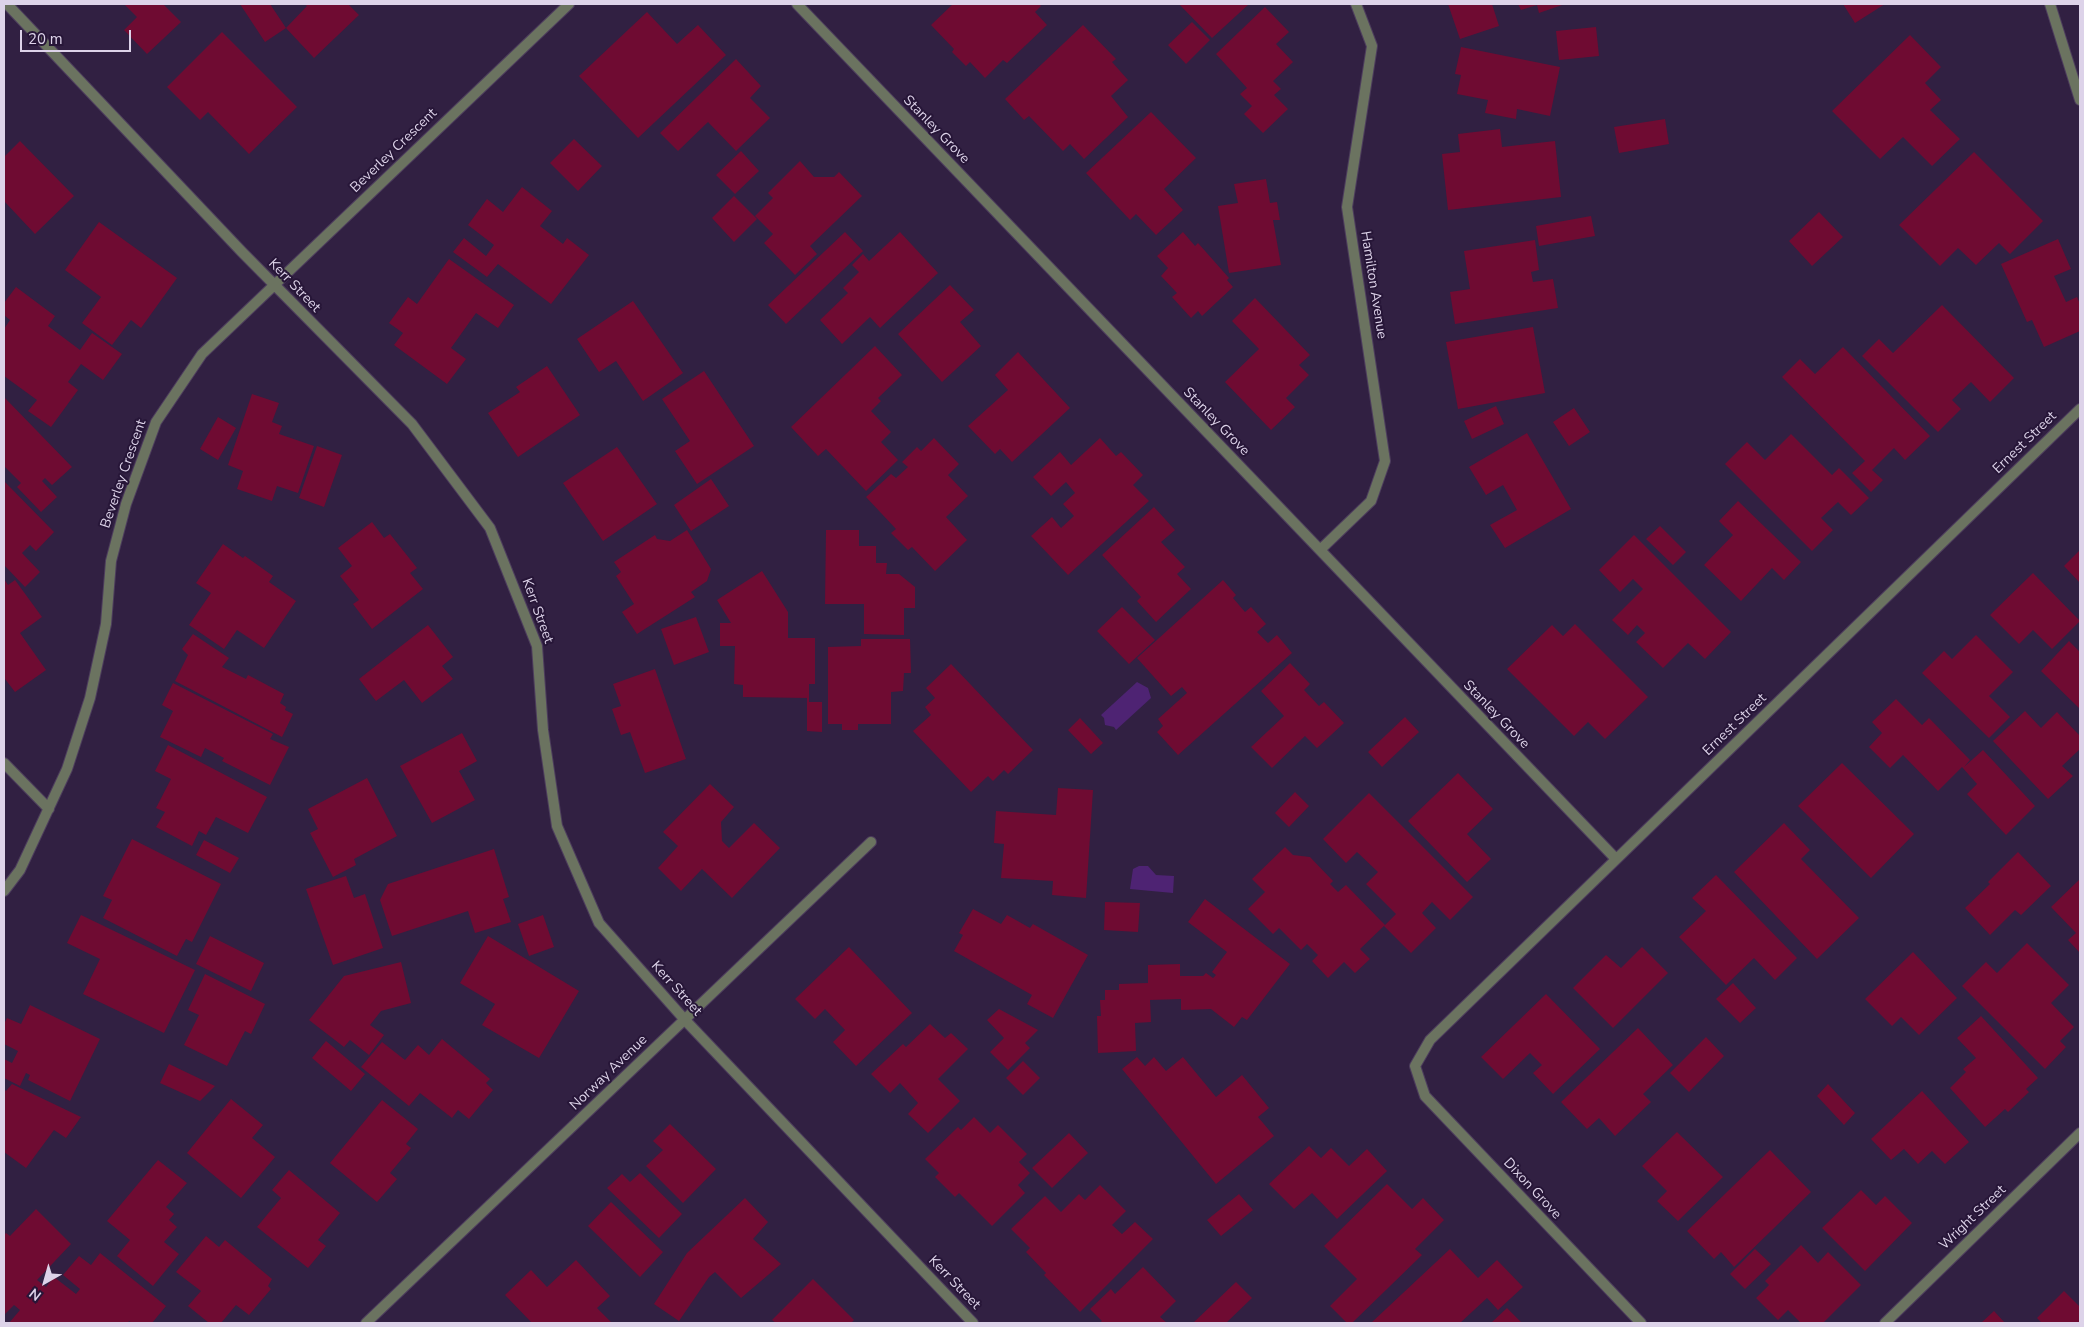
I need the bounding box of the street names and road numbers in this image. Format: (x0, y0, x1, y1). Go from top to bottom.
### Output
street label: Stanley Grove (899, 92, 973, 168)
street label: Beverley Crescent (347, 105, 441, 197)
street label: Hamilton Avenue (1356, 230, 1390, 340)
street label: Kerr Street (264, 256, 324, 316)
street label: Stanley Grove (1179, 384, 1253, 460)
street label: Ernest Street (1990, 408, 2060, 478)
street label: Beverley Crescent (98, 417, 150, 531)
street label: Kerr Street (518, 576, 556, 646)
street label: Stanley Grove (1459, 677, 1533, 753)
street label: Ernest Street (1700, 690, 1770, 760)
street label: Kerr Street (647, 958, 705, 1020)
street label: Norway Avenue (567, 1032, 651, 1114)
street label: Dixon Grove (1499, 1155, 1565, 1223)
street label: Wright Street (1936, 1182, 2010, 1254)
street label: Kerr Street (924, 1253, 984, 1313)

